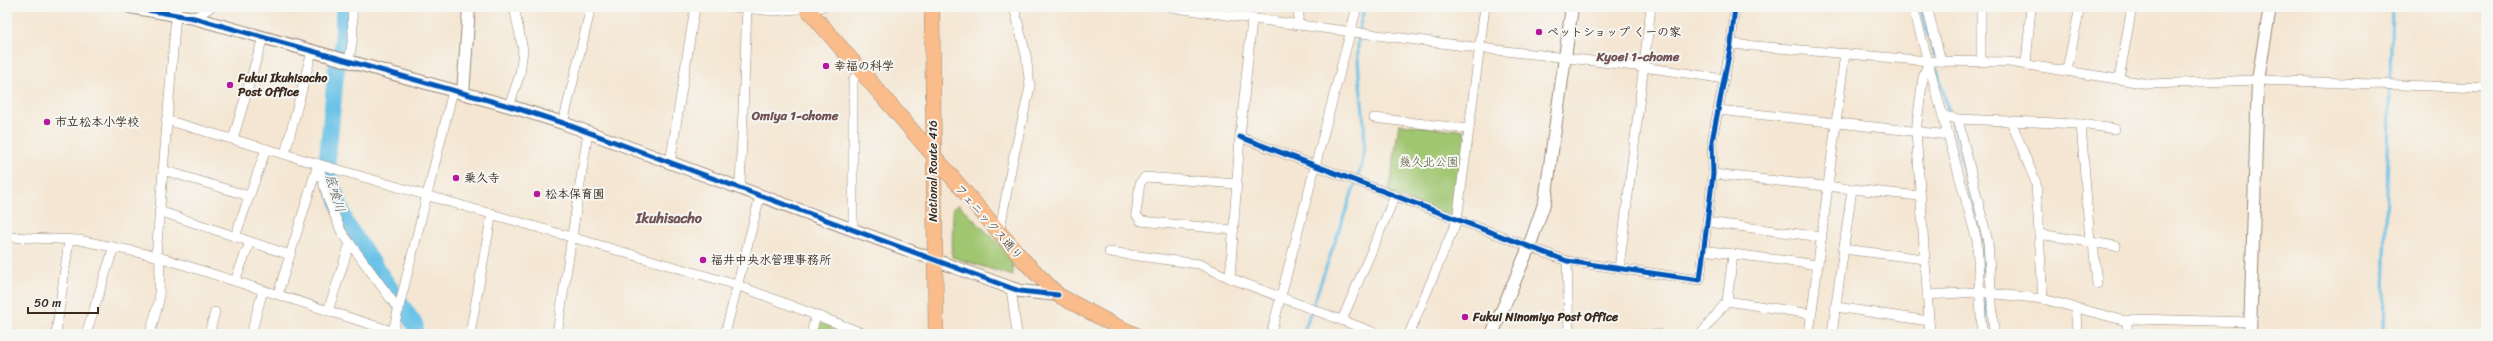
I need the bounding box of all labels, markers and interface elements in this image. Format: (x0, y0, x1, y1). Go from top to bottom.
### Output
place label: ペットショップ くーの家 (1547, 21, 1681, 43)
marker: ペットショップ くーの家 (1534, 27, 1544, 37)
district label: Kyoei 1-chome (1595, 45, 1680, 68)
place label: 幸福の科学 (834, 55, 894, 77)
marker: 幸福の科学 (821, 61, 831, 71)
place label: Fukui Ikuhisacho Post Office (237, 67, 328, 103)
marker: Fukui Ikuhisacho Post Office (225, 80, 235, 90)
district label: Omiya 1-chome (751, 104, 839, 127)
place label: 市立松本小学校 (55, 111, 139, 133)
marker: 市立松本小学校 (42, 117, 52, 127)
street label: National Route 416 (922, 120, 944, 222)
park label: 幾久北公園 (1399, 151, 1459, 173)
place label: 乗久寺 (464, 167, 500, 189)
water label: 底喰川 (319, 171, 352, 215)
marker: 乗久寺 (451, 173, 461, 183)
street label: フェニックス通り (949, 179, 1029, 265)
place label: 松本保育園 (545, 183, 605, 205)
marker: 松本保育園 (532, 189, 542, 199)
district label: Ikuhisacho (635, 206, 703, 231)
place label: 福井中央水管理事務所 (711, 249, 832, 271)
marker: 福井中央水管理事務所 (698, 255, 708, 265)
scale bar (28, 289, 98, 315)
text: 50 m (34, 292, 61, 314)
place label: Fukui Ninomiya Post Office (1472, 306, 1619, 328)
marker: Fukui Ninomiya Post Office (1460, 312, 1470, 322)

